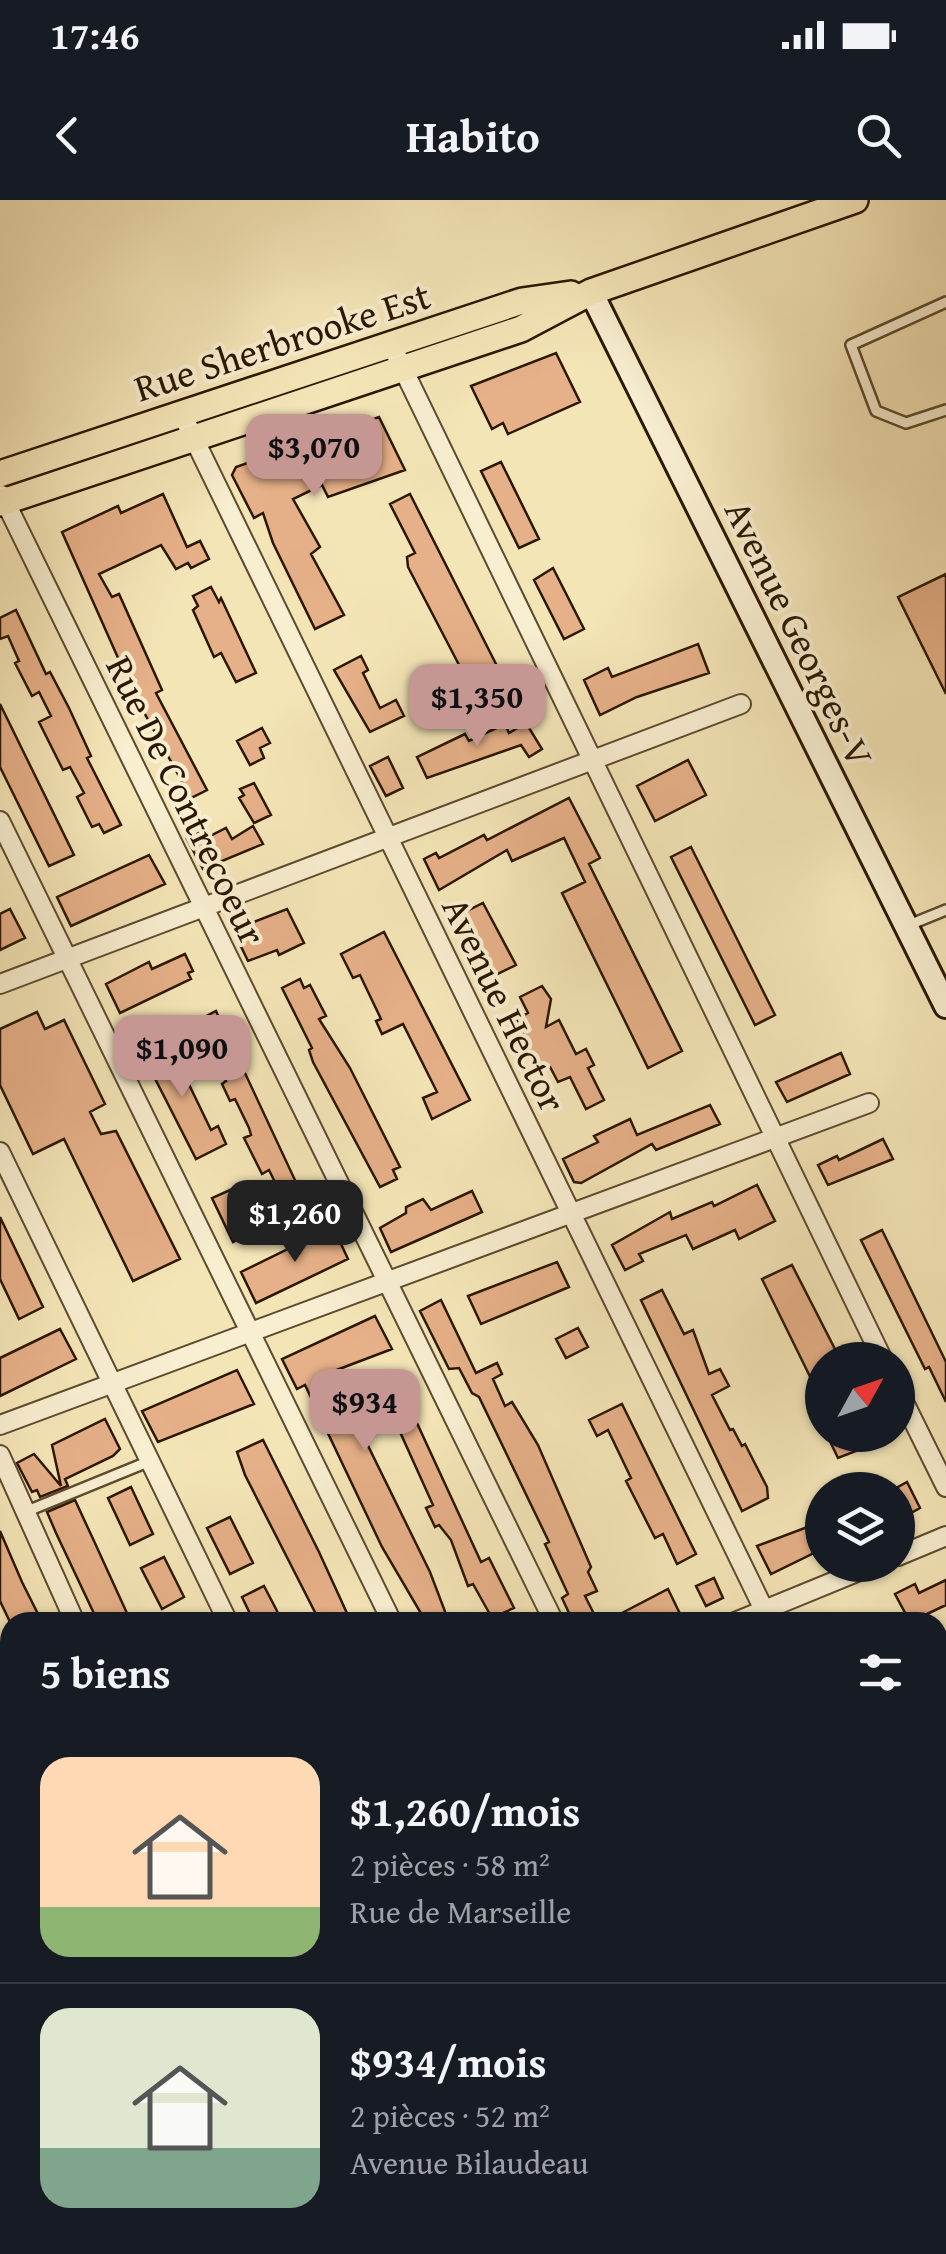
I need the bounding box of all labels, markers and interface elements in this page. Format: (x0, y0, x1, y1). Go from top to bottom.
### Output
text: 17:46 (50, 7, 140, 63)
text: Habito (406, 103, 540, 168)
icon: back (40, 108, 95, 163)
icon: search (851, 108, 906, 163)
street label: Rue Sherbrooke Est (127, 267, 437, 415)
pin: $3,070 (233, 414, 395, 499)
text: $3,070 (268, 423, 360, 470)
street label: Avenue Georges-V (711, 490, 889, 776)
street label: Rue De Contrecoeur (93, 646, 282, 955)
pin: $1,350 (396, 664, 558, 749)
text: $1,350 (431, 673, 523, 720)
street label: Avenue Hector (429, 887, 581, 1122)
pin: $1,090 (101, 1015, 263, 1100)
text: $1,090 (136, 1024, 228, 1071)
pin: $1,260 (214, 1180, 376, 1265)
text: $1,260 (249, 1189, 341, 1236)
north arrow (805, 1342, 915, 1452)
map controls (805, 1342, 915, 1582)
pin: $934 (306, 1369, 424, 1454)
text: $934 (332, 1378, 398, 1425)
button: layers (805, 1472, 915, 1582)
text: 5 biens (40, 1642, 171, 1703)
icon: filters (853, 1645, 908, 1700)
text: $1,260/mois (350, 1780, 580, 1841)
icon: home (120, 1797, 240, 1917)
text: 2 pièces · 58 m² (350, 1841, 550, 1888)
text: Rue de Marseille (350, 1888, 571, 1935)
text: $934/mois (350, 2031, 547, 2092)
icon: home (120, 2048, 240, 2168)
text: 2 pièces · 52 m² (350, 2092, 550, 2139)
text: Avenue Bilaudeau (350, 2139, 588, 2186)

